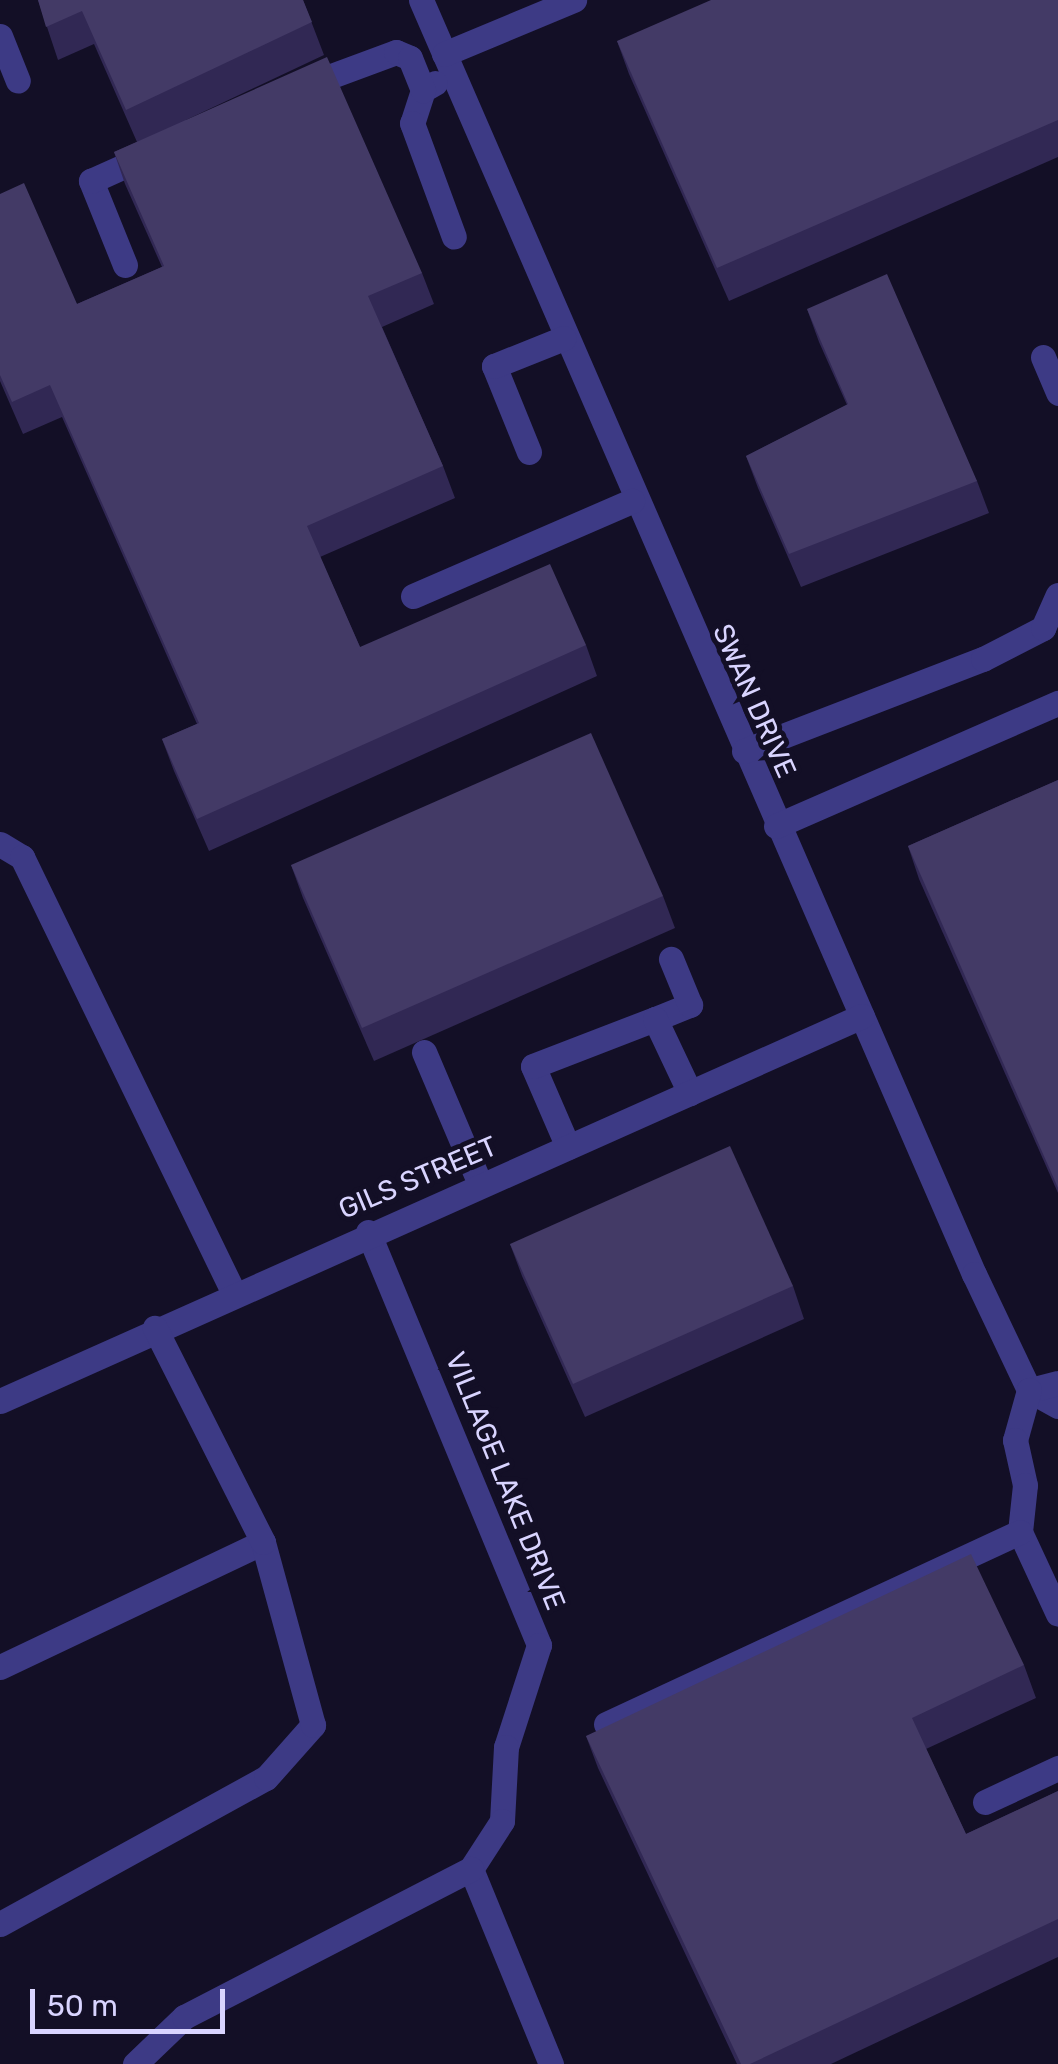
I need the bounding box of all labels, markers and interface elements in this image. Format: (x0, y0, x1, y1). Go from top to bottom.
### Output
street label: SWAN DRIVE (705, 619, 803, 783)
street label: GILS STREET (334, 1130, 502, 1226)
street label: VILLAGE LAKE DRIVE (438, 1347, 572, 1615)
scale bar (35, 1969, 230, 2031)
text: 50 m (47, 1988, 118, 2024)

